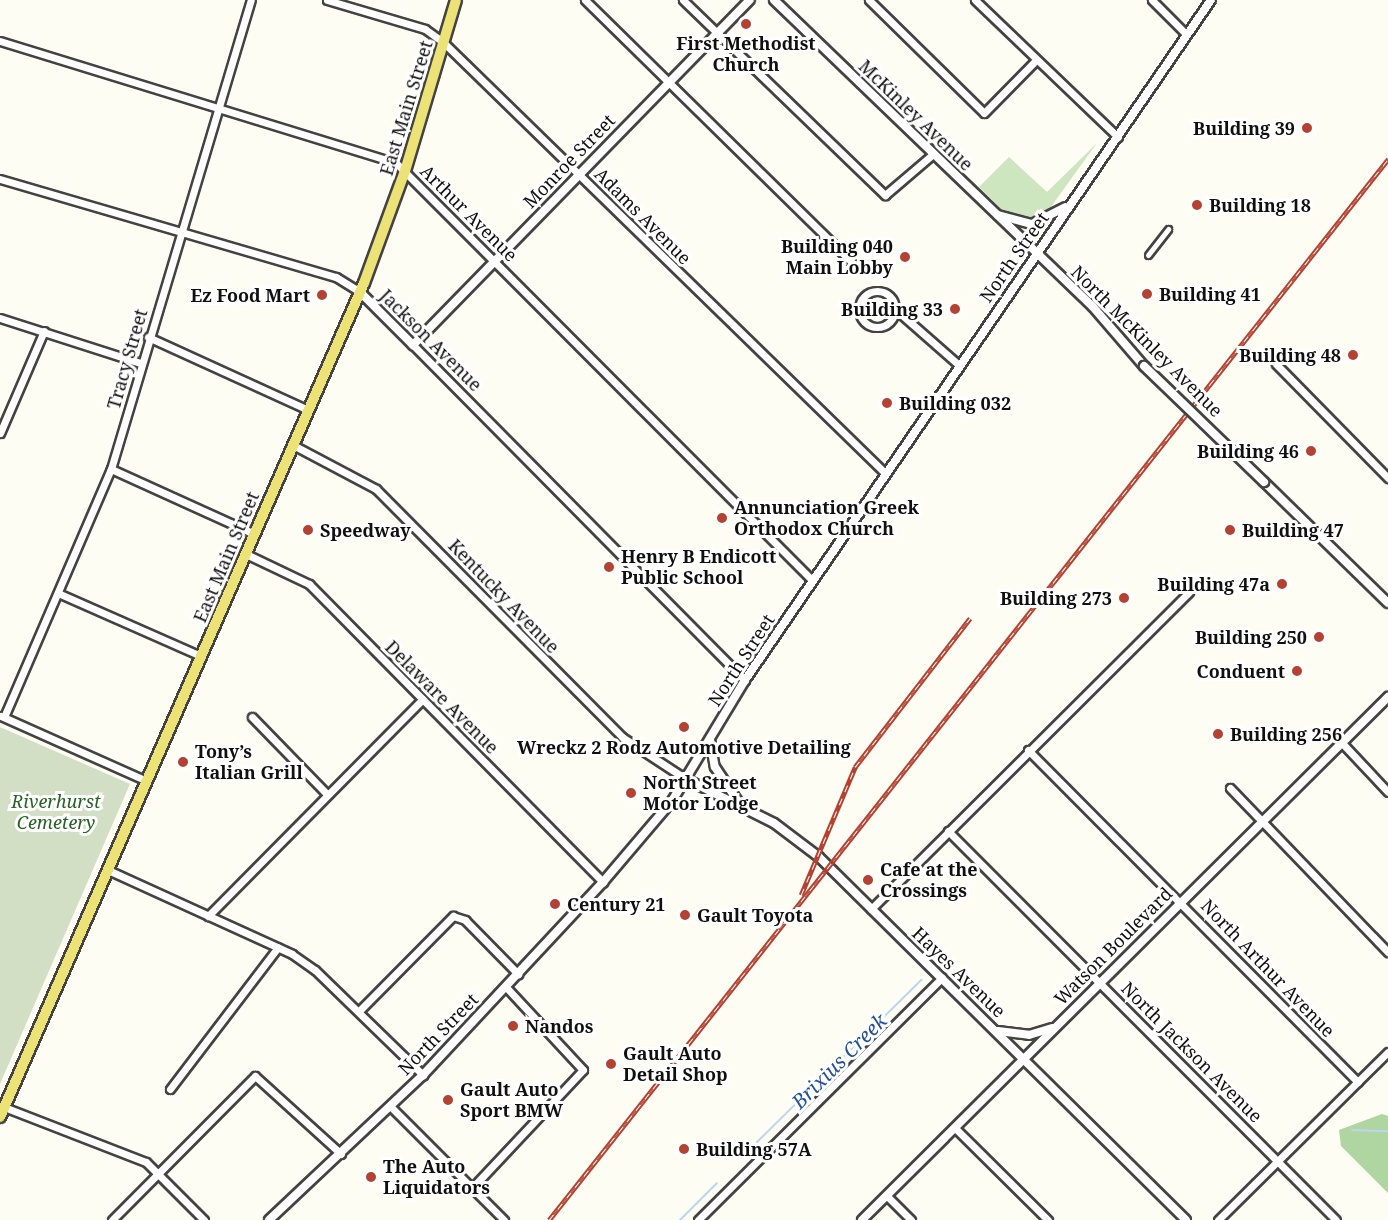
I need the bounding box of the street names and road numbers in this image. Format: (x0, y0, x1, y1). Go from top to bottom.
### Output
street label: East Main Street (375, 38, 437, 178)
street label: McKinley Avenue (855, 55, 977, 175)
street label: Monroe Street (519, 110, 619, 212)
street label: Arthur Avenue (416, 160, 522, 266)
street label: Adams Avenue (590, 163, 696, 269)
street label: North Street (975, 208, 1053, 306)
street label: North McKinley Avenue (1067, 261, 1227, 421)
street label: Jackson Avenue (376, 285, 486, 395)
street label: Tracy Street (102, 306, 152, 412)
street label: East Main Street (189, 488, 263, 626)
street label: Kentucky Avenue (444, 535, 564, 657)
street label: North Street (703, 610, 779, 710)
street label: Delaware Avenue (381, 636, 503, 758)
street label: Watson Boulevard (1050, 883, 1176, 1009)
street label: North Arthur Avenue (1197, 895, 1339, 1041)
street label: Hayes Avenue (908, 922, 1010, 1022)
street label: North Jackson Avenue (1117, 977, 1267, 1127)
street label: North Street (394, 989, 482, 1079)

